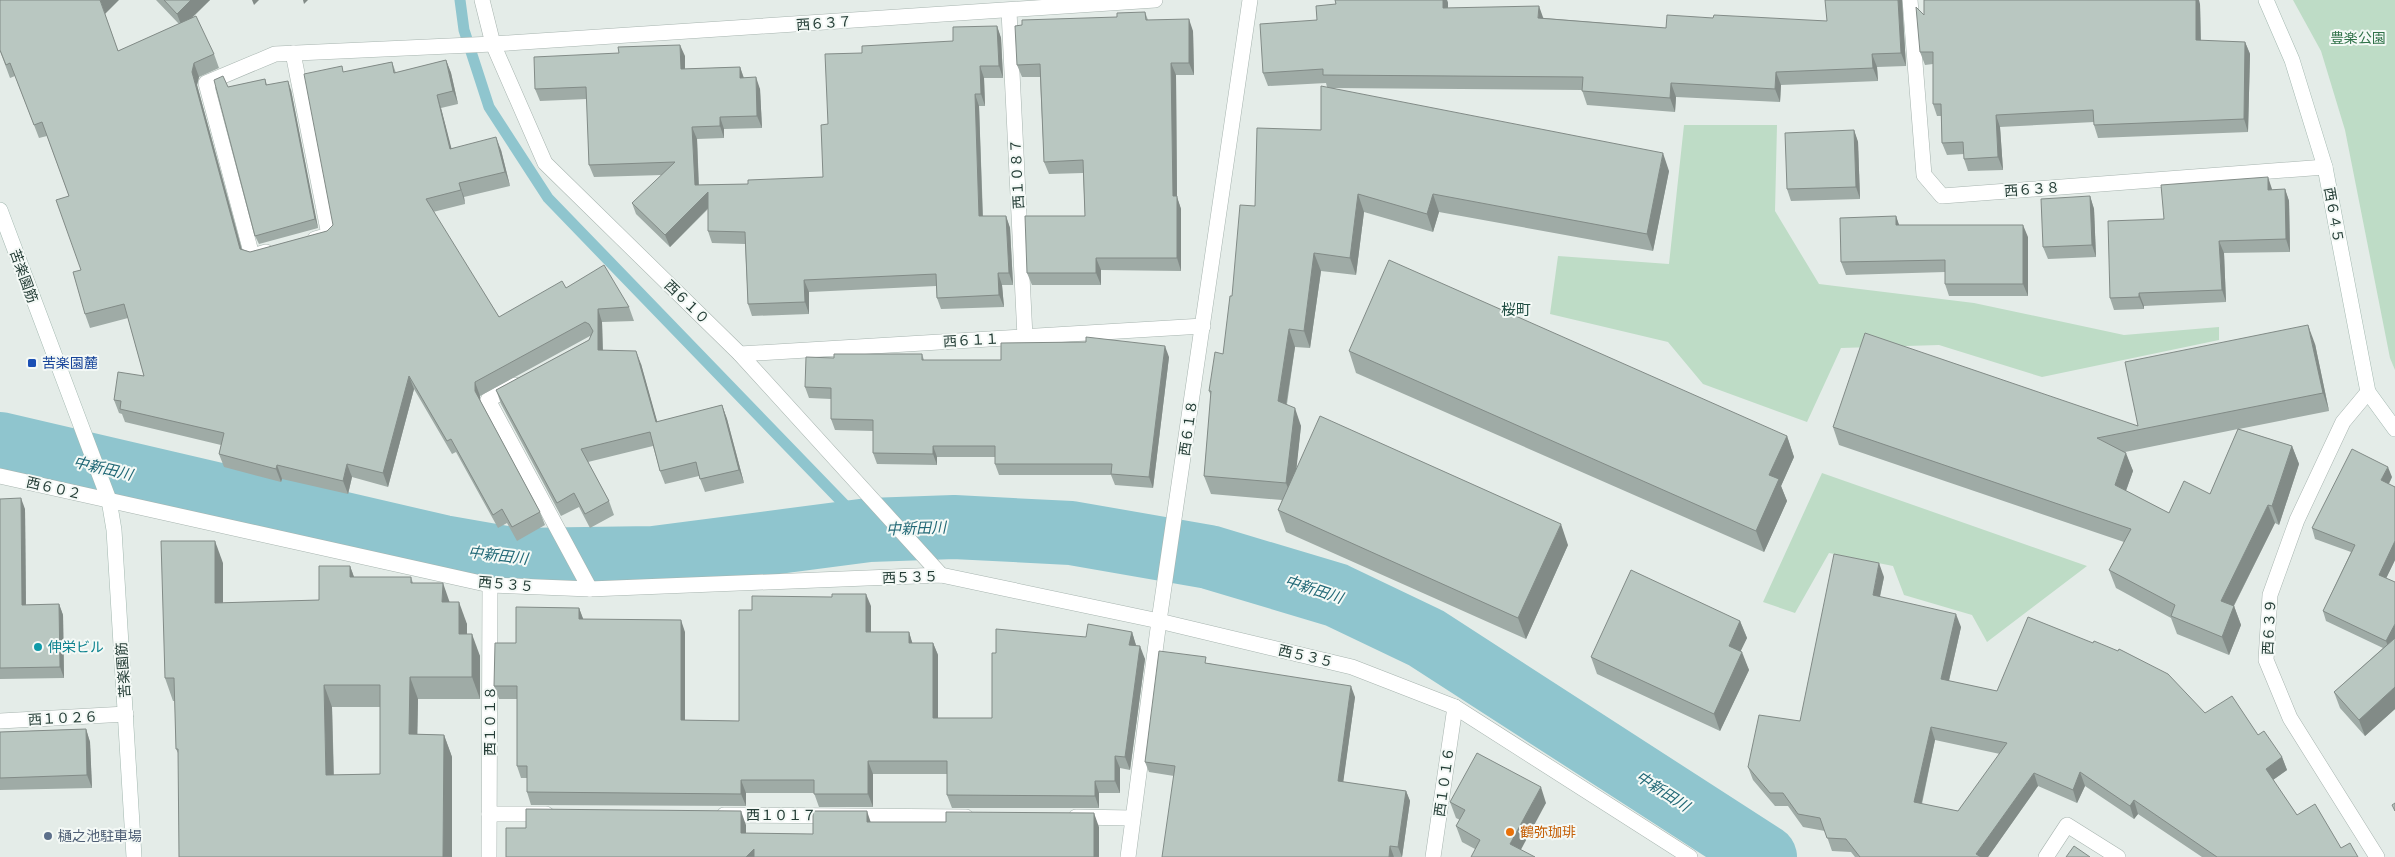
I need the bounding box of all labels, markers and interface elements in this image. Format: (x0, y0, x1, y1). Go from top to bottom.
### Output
street label: 西６３７ (795, 12, 853, 34)
park label: 豊楽公園 (2330, 29, 2386, 47)
street label: 西１０８７ (1006, 139, 1028, 209)
street label: 西６３８ (2003, 178, 2061, 200)
street label: 西６４５ (2320, 186, 2348, 244)
street label: 苦楽園筋 (6, 247, 42, 305)
street label: 西６１０ (661, 276, 713, 328)
district label: 桜町 (1501, 300, 1531, 319)
street label: 西６１１ (943, 330, 999, 350)
place label: 苦楽園麓 (42, 354, 98, 372)
marker: 苦楽園麓 (26, 357, 38, 369)
street label: 西６１８ (1175, 399, 1201, 457)
water label: 中新田川 (72, 452, 136, 484)
street label: 西６０２ (25, 473, 83, 503)
water label: 中新田川 (886, 517, 948, 539)
water label: 中新田川 (467, 542, 531, 568)
street label: 西５３５ (882, 567, 938, 587)
water label: 中新田川 (1283, 571, 1347, 608)
street label: 西５３５ (477, 573, 535, 595)
street label: 西６３９ (2259, 599, 2279, 655)
place label: 伸栄ビル (48, 638, 104, 656)
marker: 伸栄ビル (32, 641, 44, 653)
street label: 苦楽園筋 (112, 641, 134, 699)
street label: 西５３５ (1277, 641, 1335, 671)
street label: 西１０１８ (481, 686, 499, 756)
street label: 西１０２６ (28, 707, 98, 729)
street label: 西１０１６ (1430, 746, 1458, 818)
water label: 中新田川 (1633, 767, 1695, 816)
street label: 西１０１７ (746, 806, 816, 824)
place label: 鶴弥珈琲 (1520, 823, 1576, 841)
marker: 鶴弥珈琲 (1504, 826, 1516, 838)
place label: 樋之池駐車場 (58, 827, 142, 845)
marker: 樋之池駐車場 (42, 830, 54, 842)

